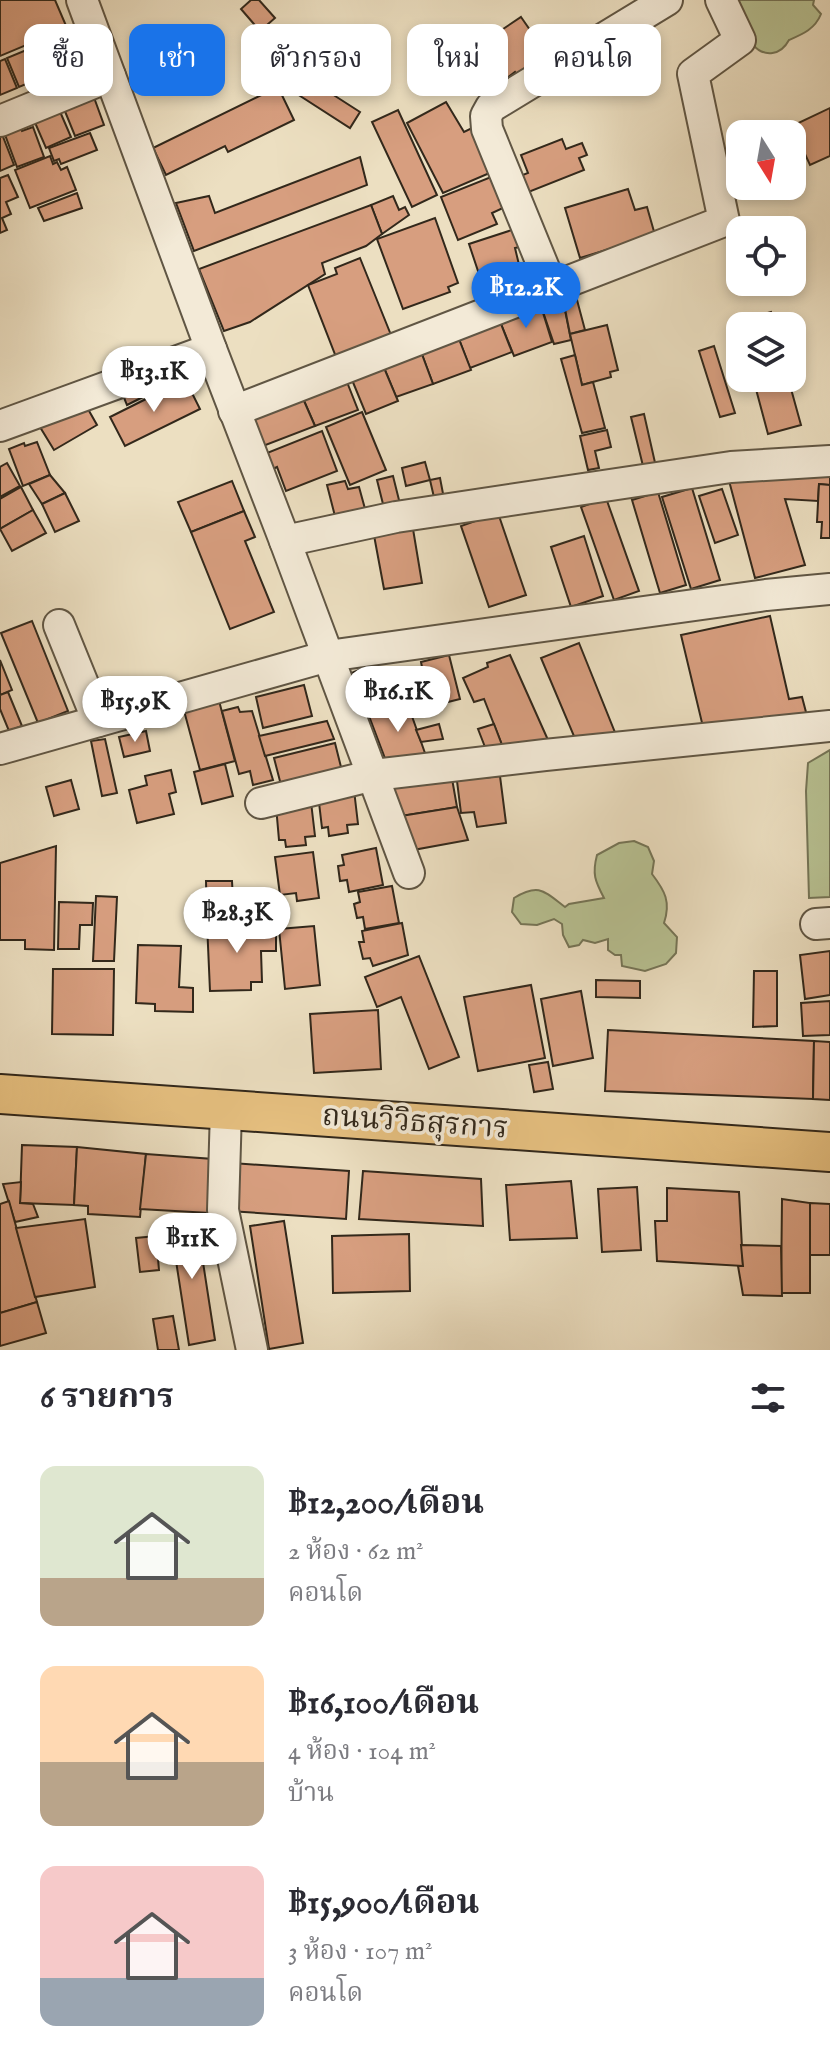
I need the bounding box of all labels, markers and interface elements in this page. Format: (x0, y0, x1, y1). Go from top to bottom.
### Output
chip: ซื้อ (24, 24, 113, 96)
chip: เช่า (129, 24, 225, 96)
chip: ตัวกรอง (241, 24, 391, 96)
chip: ใหม่ (407, 24, 508, 96)
chip: คอนโด (524, 24, 661, 96)
north arrow (726, 120, 806, 200)
map controls (726, 120, 806, 392)
button: locate (726, 216, 806, 296)
pin: ฿12.2K (461, 262, 591, 330)
text: ฿12.2K (490, 271, 563, 304)
button: layers (726, 312, 806, 392)
pin: ฿13.1K (89, 346, 219, 414)
text: ฿13.1K (120, 355, 188, 388)
pin: ฿16.1K (333, 666, 463, 734)
text: ฿16.1K (363, 675, 433, 708)
pin: ฿15.9K (70, 676, 200, 744)
text: ฿15.9K (100, 685, 170, 718)
pin: ฿28.3K (172, 887, 302, 955)
text: ฿28.3K (201, 896, 273, 929)
street label: ถนนวิวิธสุรการ (321, 1098, 509, 1148)
pin: ฿11K (145, 1213, 239, 1281)
text: ฿11K (166, 1222, 218, 1255)
text: 6 รายการ (40, 1376, 174, 1419)
icon: filters (746, 1376, 790, 1420)
text: ฿12,200/เดือน (288, 1482, 484, 1525)
icon: home (104, 1498, 200, 1594)
text: 2 ห้อง · 62 m² (288, 1535, 424, 1568)
text: คอนโด (288, 1577, 363, 1610)
text: ฿16,100/เดือน (288, 1682, 479, 1725)
icon: home (104, 1698, 200, 1794)
text: 4 ห้อง · 104 m² (288, 1735, 436, 1768)
text: บ้าน (288, 1777, 334, 1810)
text: ฿15,900/เดือน (288, 1882, 479, 1925)
icon: home (104, 1898, 200, 1994)
text: 3 ห้อง · 107 m² (288, 1935, 432, 1968)
text: คอนโด (288, 1977, 363, 2010)

